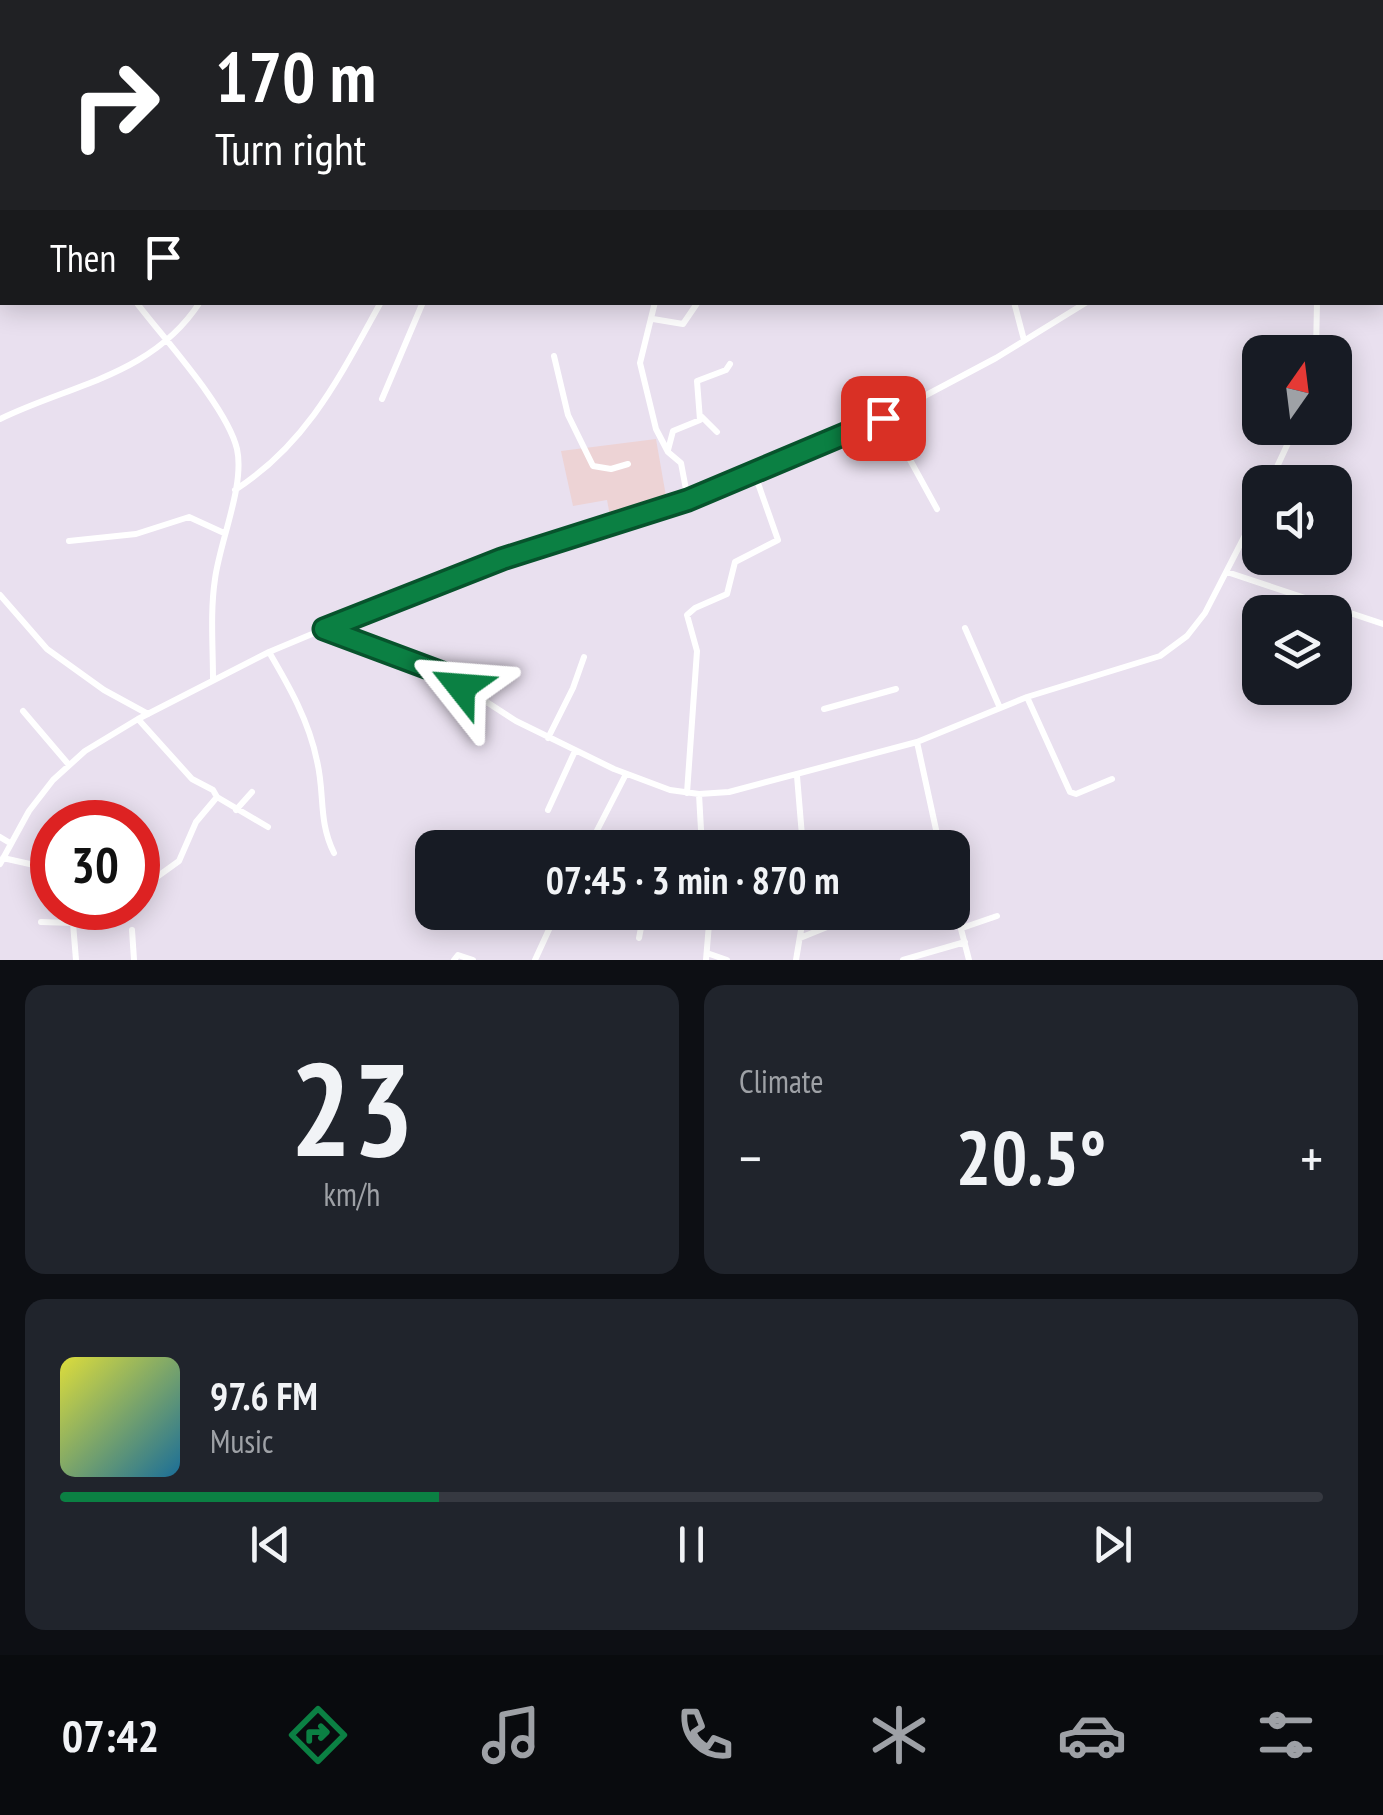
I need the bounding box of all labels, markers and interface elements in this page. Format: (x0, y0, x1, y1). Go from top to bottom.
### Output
text: 170 m (215, 31, 376, 121)
icon: right (50, 40, 180, 170)
text: Turn right (215, 119, 366, 177)
icon: arrive (136, 230, 191, 285)
text: Then (50, 233, 116, 282)
north arrow (1242, 335, 1352, 445)
map controls (1242, 335, 1352, 705)
pin (841, 376, 926, 461)
icon: arrive (856, 391, 911, 446)
button: sound (1242, 465, 1352, 575)
button: layers (1242, 595, 1352, 705)
position arrow (409, 635, 513, 739)
speed limit sign: 30 (30, 800, 160, 930)
text: 07:45 · 3 min · 870 m (546, 855, 839, 904)
text: 23 (290, 1024, 414, 1192)
text: Climate (739, 1060, 823, 1102)
text: 20.5° (956, 1109, 1106, 1206)
text: − (739, 1122, 762, 1193)
text: + (1300, 1122, 1323, 1193)
text: km/h (324, 1173, 380, 1215)
text: 97.6 FM (210, 1371, 318, 1420)
text: Music (210, 1420, 273, 1462)
icon: previous (243, 1517, 298, 1572)
icon: pause (664, 1517, 719, 1572)
icon: next (1085, 1517, 1140, 1572)
icon: directions (283, 1700, 353, 1770)
icon: music (476, 1700, 546, 1770)
icon: phone (670, 1700, 740, 1770)
icon: climate (864, 1700, 934, 1770)
icon: car (1057, 1700, 1127, 1770)
icon: filters (1251, 1700, 1321, 1770)
text: 07:42 (62, 1706, 159, 1764)

